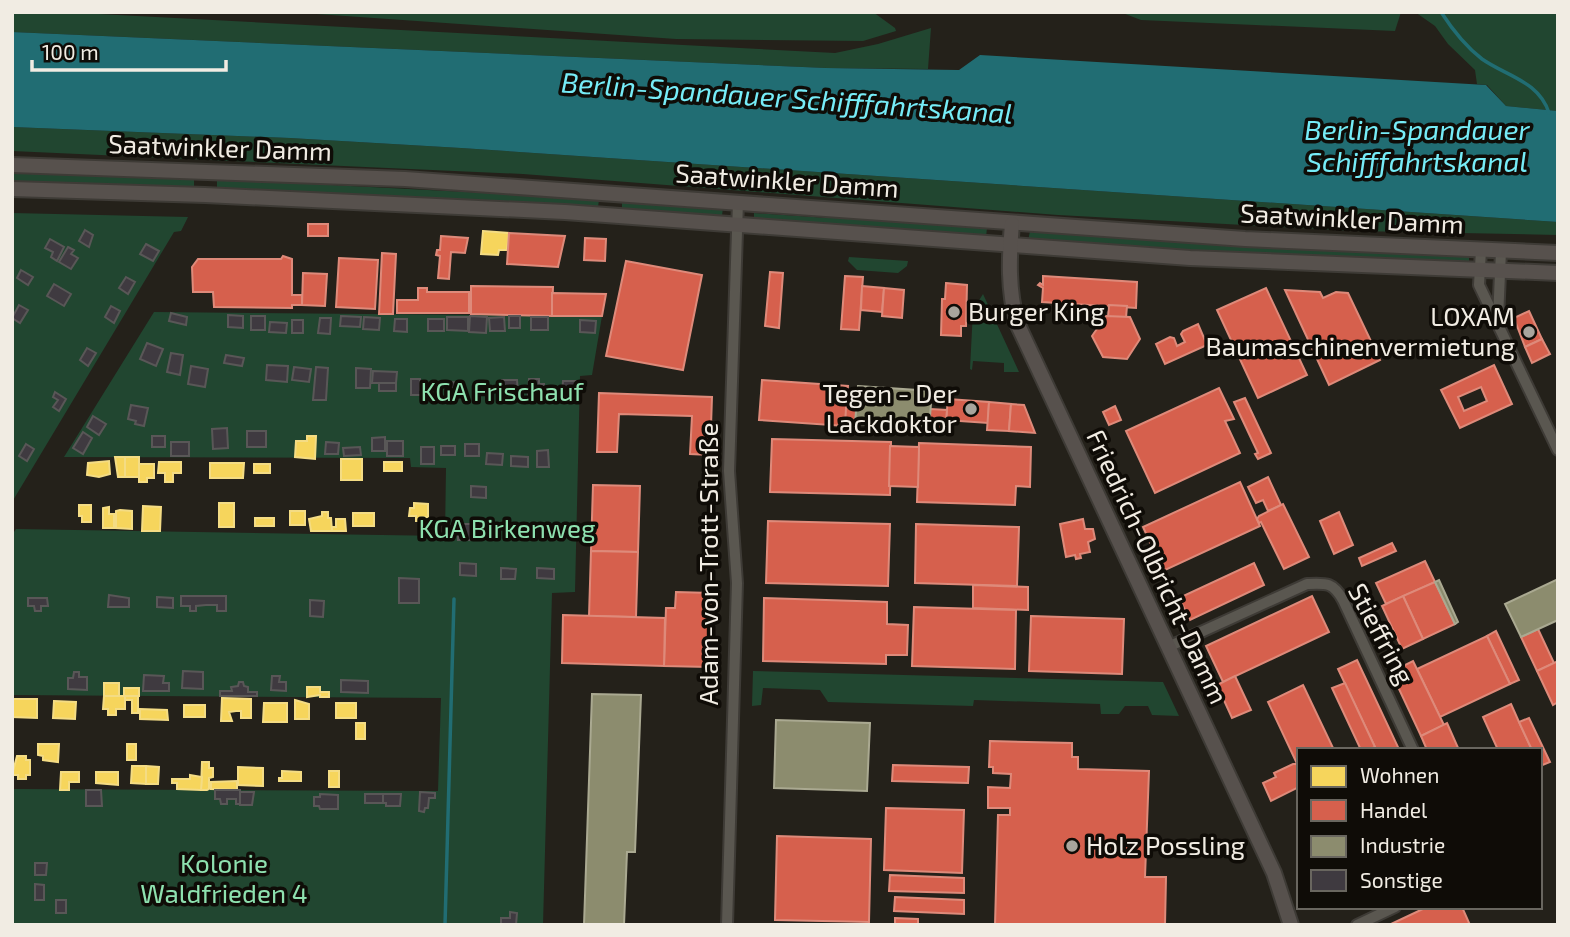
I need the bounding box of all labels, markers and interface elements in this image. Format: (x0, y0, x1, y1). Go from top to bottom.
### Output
scale bar (32, 28, 226, 72)
text: 100 m (42, 39, 99, 64)
water label: Berlin-Spandauer Schifffahrtskanal (560, 64, 1014, 130)
water label: Berlin-Spandauer Schifffahrtskanal (1304, 112, 1530, 178)
street label: Saatwinkler Damm (108, 127, 332, 166)
street label: Saatwinkler Damm (674, 156, 900, 203)
street label: Saatwinkler Damm (1240, 196, 1465, 239)
place label: Burger King (968, 295, 1105, 326)
place label: LOXAM Baumaschinenvermietung (1206, 300, 1515, 361)
marker: Burger King (946, 304, 962, 320)
marker: LOXAM Baumaschinenvermietung (1521, 324, 1537, 340)
park label: KGA Frischauf (421, 375, 585, 406)
place label: Tegen - Der Lackdoktor (822, 377, 957, 438)
marker: Tegen - Der Lackdoktor (963, 401, 979, 417)
street label: Adam-von-Trott-Straße (692, 423, 723, 705)
street label: Friedrich-Olbricht-Damm (1081, 424, 1236, 708)
park label: KGA Birkenweg (418, 512, 596, 543)
street label: Stieffring (1343, 578, 1422, 689)
legend (1297, 748, 1542, 909)
text: Wohnen (1360, 762, 1439, 787)
text: Handel (1360, 797, 1428, 822)
place label: Holz Possling (1086, 829, 1245, 860)
text: Industrie (1360, 832, 1445, 857)
marker: Holz Possling (1064, 838, 1080, 854)
park label: Kolonie Waldfrieden 4 (140, 847, 308, 908)
text: Sonstige (1360, 867, 1443, 892)

